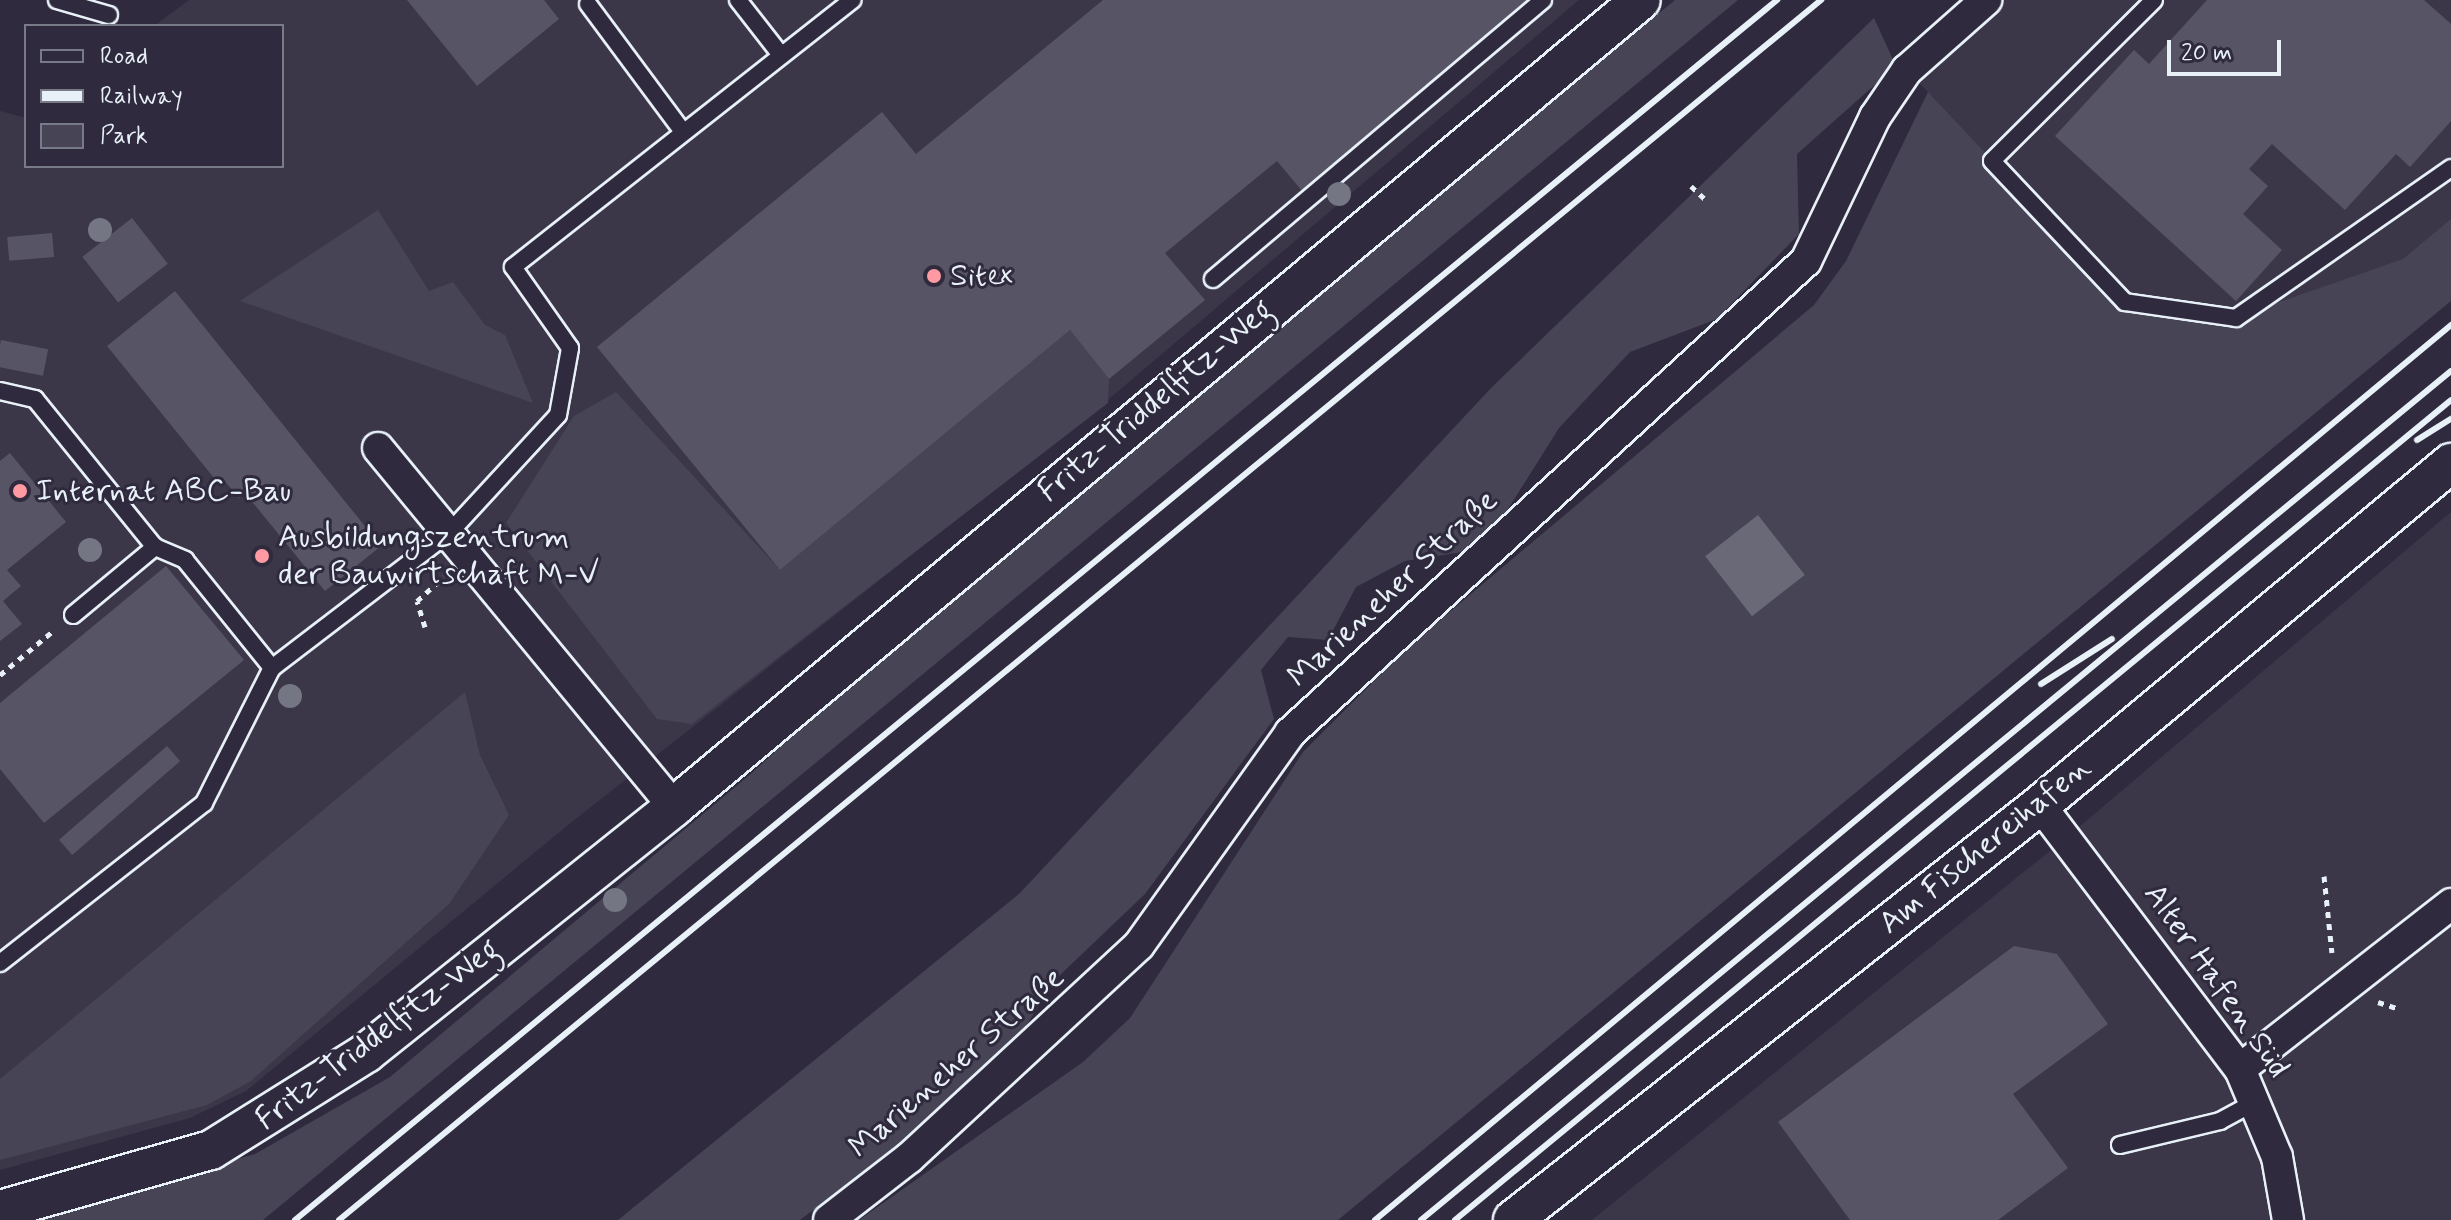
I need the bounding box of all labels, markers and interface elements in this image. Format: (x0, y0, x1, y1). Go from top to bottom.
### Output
legend (24, 24, 284, 168)
scale bar (2171, 24, 2285, 74)
text: 20 m (2181, 38, 2232, 69)
text: Road (100, 41, 148, 72)
text: Railway (100, 81, 183, 112)
text: Park (100, 121, 148, 152)
place label: Sitex (950, 257, 1013, 295)
marker: Sitex (925, 267, 943, 285)
street label: Fritz-Triddelfitz-Weg (1030, 291, 1282, 511)
place label: Internat ABC-Bau (36, 472, 286, 510)
marker: Internat ABC-Bau (11, 482, 29, 500)
street label: Marieneher Straße (1282, 484, 1504, 694)
place label: Ausbildungszentrum der Bauwirtschaft M-V (278, 519, 600, 594)
marker: Ausbildungszentrum der Bauwirtschaft M-V (253, 547, 271, 565)
street label: Am Fischereihafen (1871, 749, 2099, 943)
street label: Alter Hafen Süd (2136, 878, 2296, 1084)
street label: Fritz-Triddelfitz-Weg (248, 931, 508, 1139)
street label: Marieneher Straße (843, 961, 1071, 1165)

